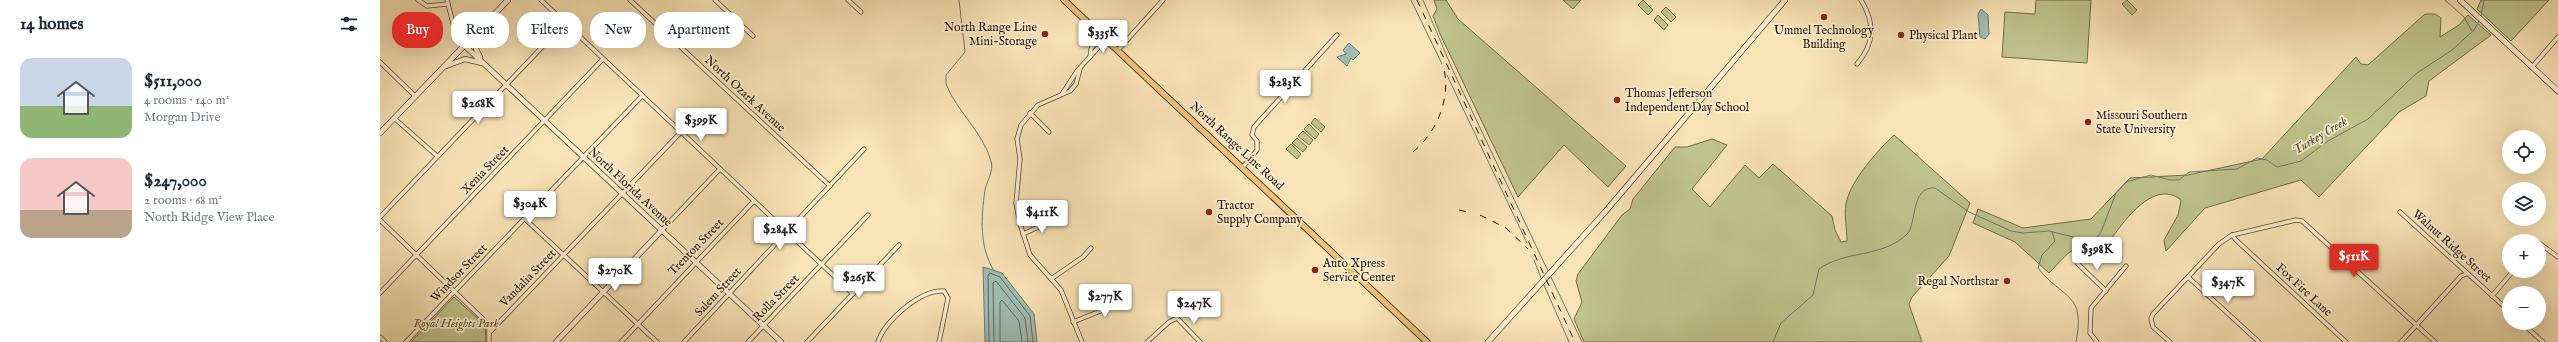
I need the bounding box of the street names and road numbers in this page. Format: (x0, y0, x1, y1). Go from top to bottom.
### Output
street label: North Ozark Avenue (702, 53, 789, 136)
street label: North Range Line Road (1187, 99, 1287, 194)
street label: Xenia Street (458, 142, 512, 198)
street label: North Florida Avenue (585, 144, 676, 230)
street label: Walnut Ridge Street (2409, 206, 2495, 286)
street label: Trenton Street (665, 215, 727, 279)
street label: Windsor Street (428, 241, 490, 305)
street label: Vandalia Street (496, 246, 559, 311)
street label: Fox Fire Lane (2273, 260, 2336, 320)
street label: Salem Street (691, 264, 745, 320)
street label: Rolla Street (750, 271, 802, 325)

